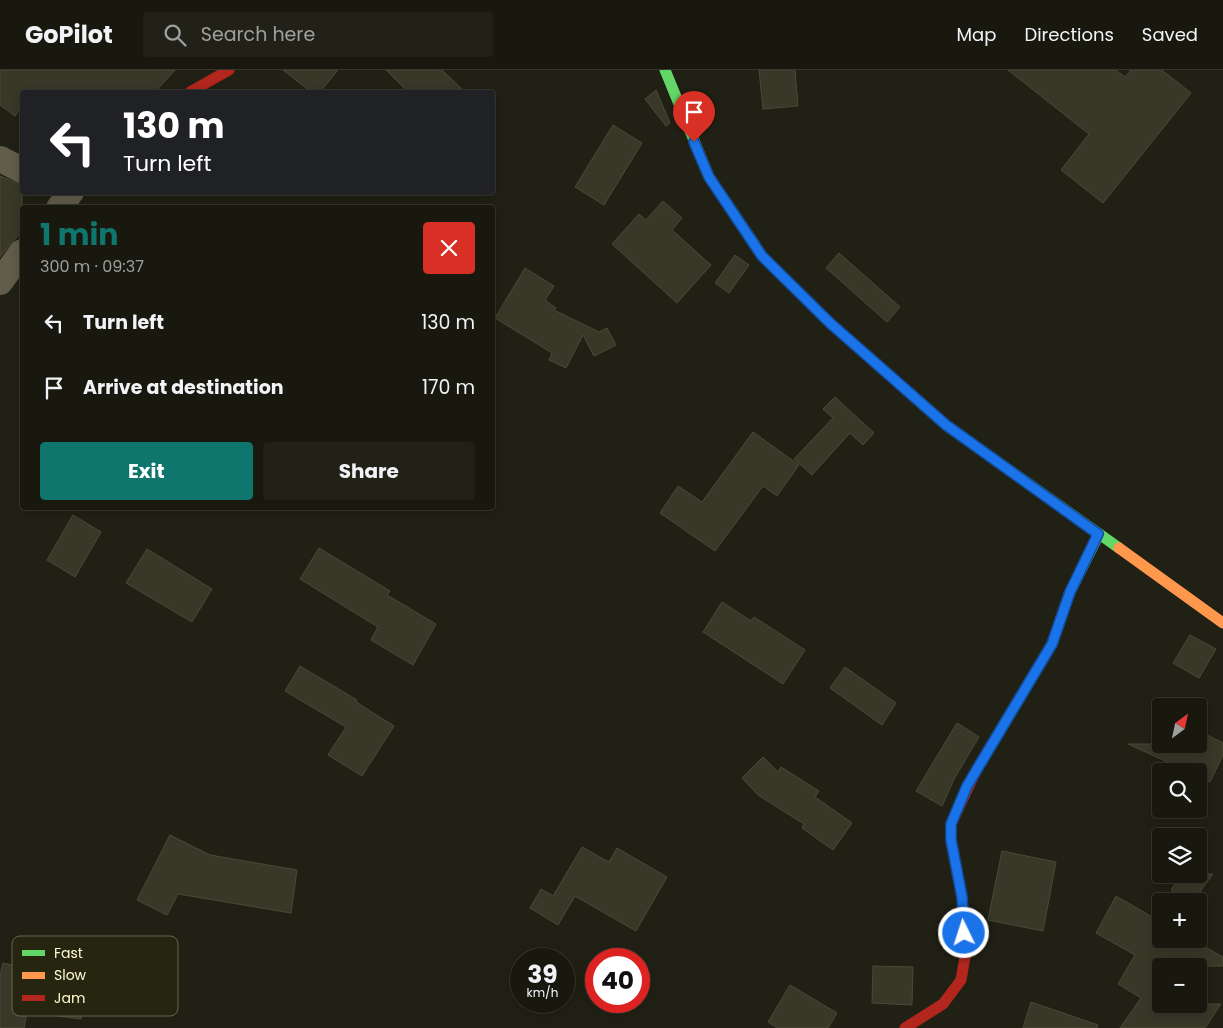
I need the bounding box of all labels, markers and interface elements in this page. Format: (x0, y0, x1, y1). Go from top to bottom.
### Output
search box (143, 12, 493, 57)
text: GoPilot (25, 18, 113, 51)
icon: search (161, 21, 189, 49)
text: Search here (201, 21, 315, 48)
text: Map (957, 22, 996, 47)
text: Directions (1024, 22, 1114, 47)
text: Saved (1142, 22, 1198, 47)
pin (673, 91, 715, 142)
icon: arrive (680, 98, 708, 126)
text: 130 m (123, 101, 225, 150)
icon: left (40, 110, 105, 175)
text: Turn left (123, 148, 211, 179)
text: 1 min (40, 213, 118, 256)
button: close (423, 222, 475, 274)
text: 300 m · 09:37 (40, 255, 144, 278)
icon: left (40, 309, 68, 337)
text: Turn left (83, 309, 164, 336)
text: 130 m (421, 309, 475, 336)
icon: arrive (40, 374, 68, 402)
text: Arrive at destination (83, 374, 284, 401)
text: 170 m (422, 374, 475, 401)
button: Exit (40, 442, 253, 500)
button: Share (263, 442, 475, 500)
north arrow (1152, 698, 1208, 752)
map controls (1152, 698, 1207, 1013)
button: search (1152, 763, 1207, 818)
button: layers (1152, 828, 1207, 883)
button: + (1152, 893, 1207, 948)
position arrow (937, 906, 989, 958)
legend (12, 936, 178, 1016)
text: Fast (54, 943, 83, 963)
speed limit sign: 40 (585, 948, 650, 1013)
text: 39 (527, 957, 558, 992)
button: − (1152, 958, 1207, 1013)
text: Slow (54, 965, 87, 985)
text: km/h (527, 984, 558, 1001)
text: Jam (54, 988, 85, 1008)

